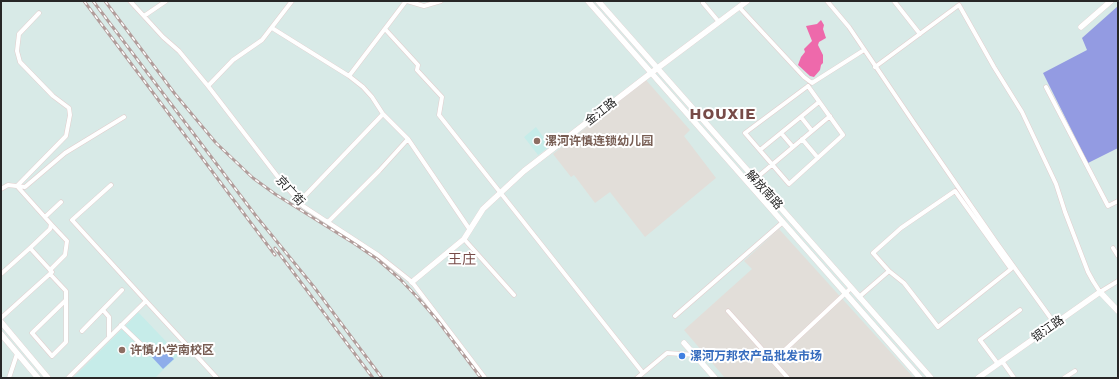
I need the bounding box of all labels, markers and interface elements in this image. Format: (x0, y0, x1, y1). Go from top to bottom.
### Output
street label: 金江路 (582, 95, 620, 129)
district label: HOUXIE (690, 104, 756, 124)
place label: 漯河许慎连锁幼儿园 (545, 134, 653, 148)
marker: 漯河许慎连锁幼儿园 (532, 136, 542, 146)
street label: 解放南路 (743, 167, 785, 213)
street label: 京广街 (272, 173, 308, 209)
district label: 王庄 (448, 252, 476, 268)
street label: 银江路 (1029, 313, 1067, 345)
place label: 许慎小学南校区 (130, 343, 214, 357)
marker: 许慎小学南校区 (117, 345, 127, 355)
place label: 漯河万邦农产品批发市场 (690, 349, 822, 363)
marker: 漯河万邦农产品批发市场 (677, 351, 687, 361)

